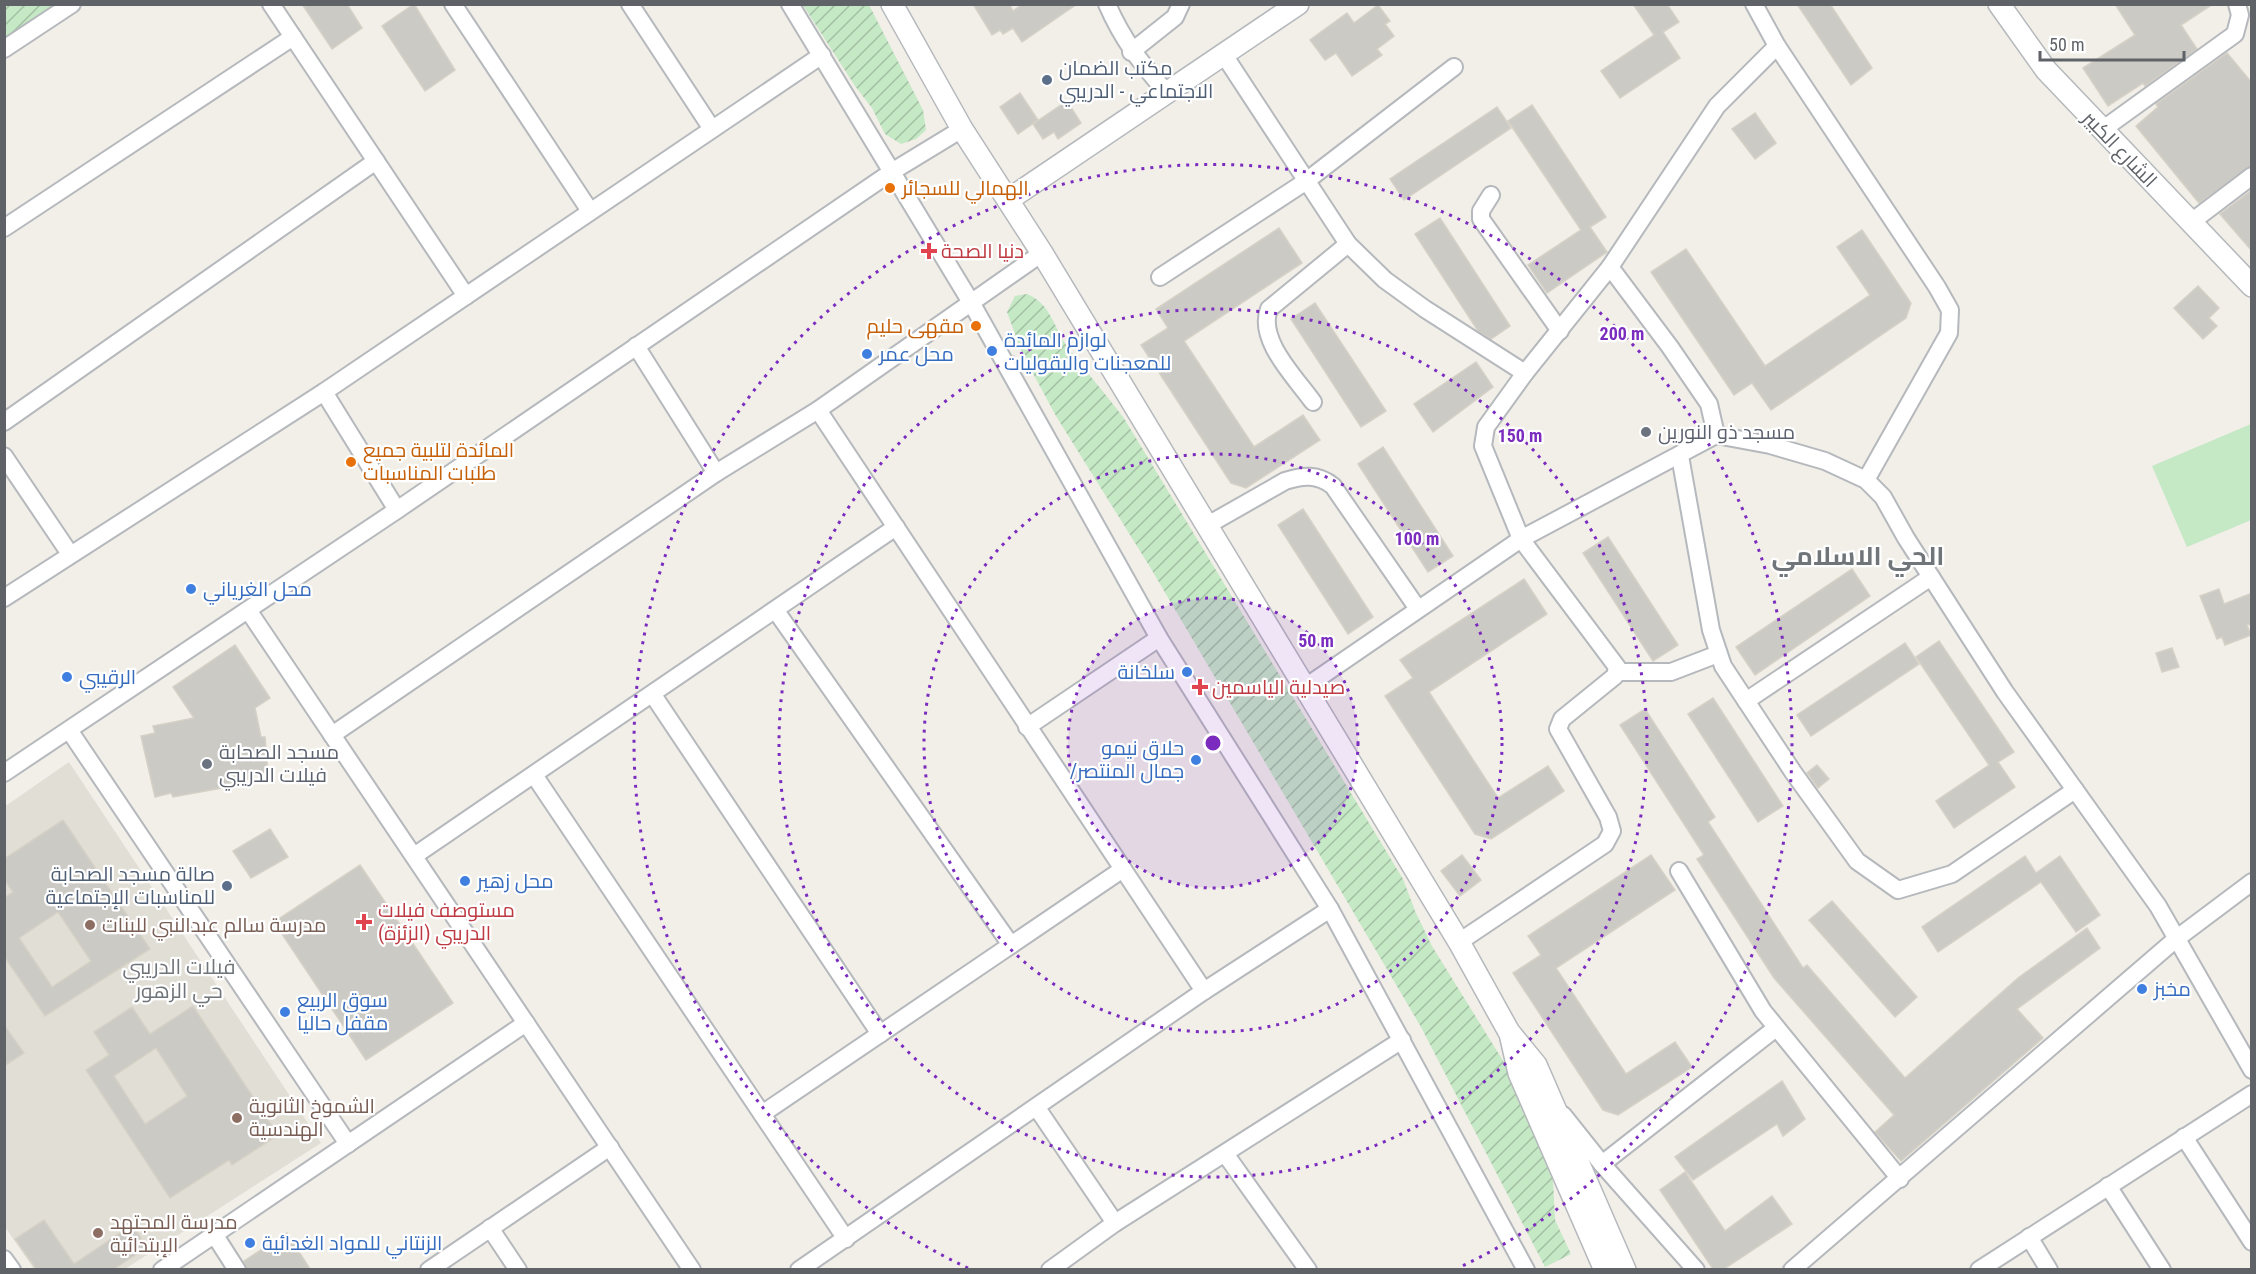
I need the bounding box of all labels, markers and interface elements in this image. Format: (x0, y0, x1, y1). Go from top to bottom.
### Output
scale bar (2040, 24, 2184, 62)
text: 50 m (2049, 34, 2084, 55)
place label: مكتب الضمان الاجتماعي - الدريبي (1059, 56, 1213, 107)
marker: مكتب الضمان الاجتماعي - الدريبي (1040, 73, 1054, 87)
street label: الشارع الكبير (2076, 105, 2162, 193)
place label: الهمالي للسجائر (901, 176, 1029, 204)
marker: الهمالي للسجائر (883, 181, 897, 195)
place label: دنيا الصحة (941, 239, 1024, 263)
marker: دنيا الصحة (922, 244, 936, 258)
place label: مقهى حليم (867, 314, 964, 340)
marker: مقهى حليم (969, 319, 983, 333)
text: 200 m (1600, 323, 1644, 344)
place label: لوازم المائدة للمعجنات والبقوليات (1004, 328, 1171, 375)
place label: محل عمر (878, 342, 954, 367)
marker: لوازم المائدة للمعجنات والبقوليات (985, 344, 999, 358)
marker: محل عمر (860, 347, 874, 361)
place label: مسجد ذو النورين (1658, 420, 1795, 445)
text: 150 m (1498, 425, 1542, 446)
marker: مسجد ذو النورين (1639, 425, 1653, 439)
place label: المائدة لتلبية جميع طلبات المناسبات (363, 438, 514, 485)
marker: المائدة لتلبية جميع طلبات المناسبات (344, 455, 358, 469)
text: 100 m (1395, 528, 1439, 549)
district label: الحي الاسلامي (1772, 541, 1944, 577)
place label: محل الغرياني (203, 577, 312, 605)
marker: محل الغرياني (184, 582, 198, 596)
text: 50 m (1298, 630, 1334, 651)
place label: سلخانة (1117, 660, 1175, 684)
place label: الرقيبي (79, 665, 136, 693)
marker: سلخانة (1180, 665, 1194, 679)
marker: الرقيبي (60, 670, 74, 684)
place label: صيدلية الياسمين (1212, 675, 1345, 700)
marker: صيدلية الياسمين (1193, 680, 1207, 694)
centre of rings (1203, 733, 1223, 753)
place label: حلاق نيمو /جمال المنتصر (1070, 736, 1184, 784)
place label: مسجد الصحابة فيلات الدريبي (219, 740, 339, 791)
marker: حلاق نيمو /جمال المنتصر (1189, 753, 1203, 767)
marker: مسجد الصحابة فيلات الدريبي (200, 757, 214, 771)
place label: صالة مسجد الصحابة للمناسبات الإجتماعية (45, 862, 215, 910)
place label: محل زهير (476, 869, 554, 894)
marker: محل زهير (458, 874, 472, 888)
marker: صالة مسجد الصحابة للمناسبات الإجتماعية (220, 879, 234, 893)
place label: مستوصف فيلات الدريبي (الزئزة) (378, 898, 515, 949)
place label: مدرسة سالم عبدالنبي للبنات (102, 913, 326, 941)
marker: مستوصف فيلات الدريبي (الزئزة) (355, 913, 373, 931)
marker: مدرسة سالم عبدالنبي للبنات (83, 918, 97, 932)
district label: فيلات الدريبي حي الزهور (122, 955, 236, 1007)
place label: مخبز (2153, 977, 2191, 1001)
marker: مخبز (2135, 982, 2149, 996)
place label: سوق الربيع مقفل حاليا (297, 988, 388, 1036)
marker: سوق الربيع مقفل حاليا (278, 1005, 292, 1019)
place label: الشموخ الثانوية الهندسية (249, 1094, 375, 1142)
marker: الشموخ الثانوية الهندسية (230, 1111, 244, 1125)
place label: مدرسة المجتهد الإبتدائية (110, 1210, 238, 1258)
marker: مدرسة المجتهد الإبتدائية (91, 1226, 105, 1240)
place label: الزنتاني للمواد الغدائية (262, 1231, 442, 1259)
marker: الزنتاني للمواد الغدائية (243, 1236, 257, 1250)

